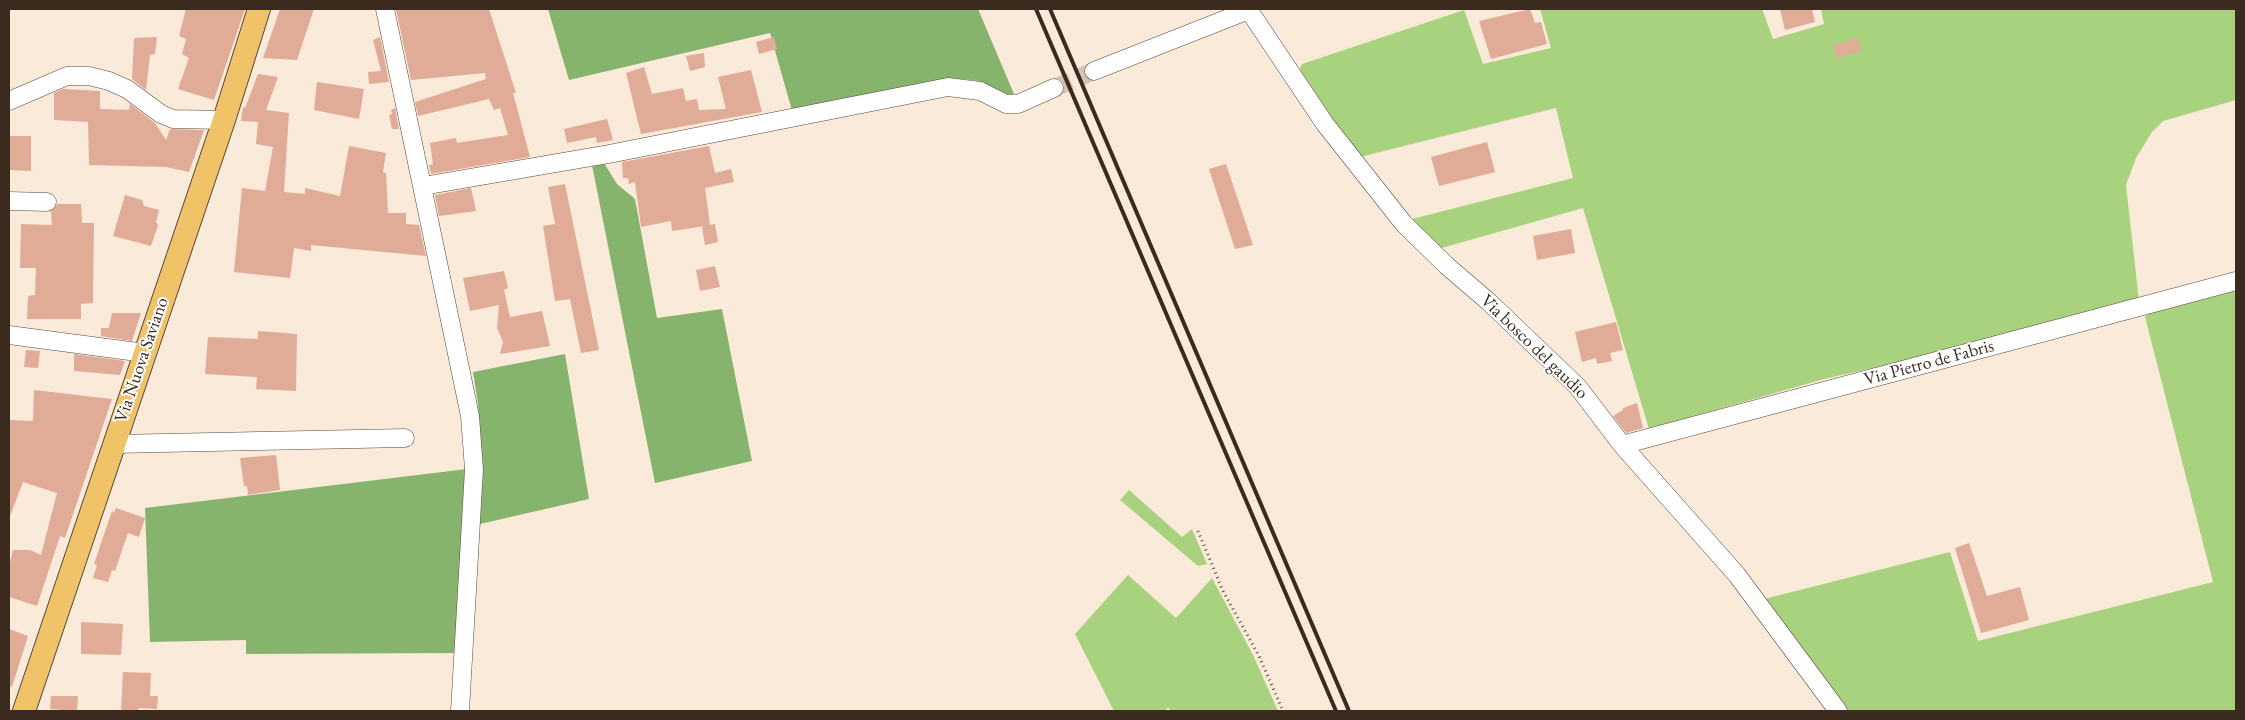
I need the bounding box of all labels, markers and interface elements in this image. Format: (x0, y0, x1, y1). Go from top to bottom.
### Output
street label: Via bosco del gaudio (1476, 290, 1592, 404)
street label: Via Nuova Saviano (110, 295, 174, 425)
street label: Via Pietro de Fabris (1862, 335, 1996, 391)

